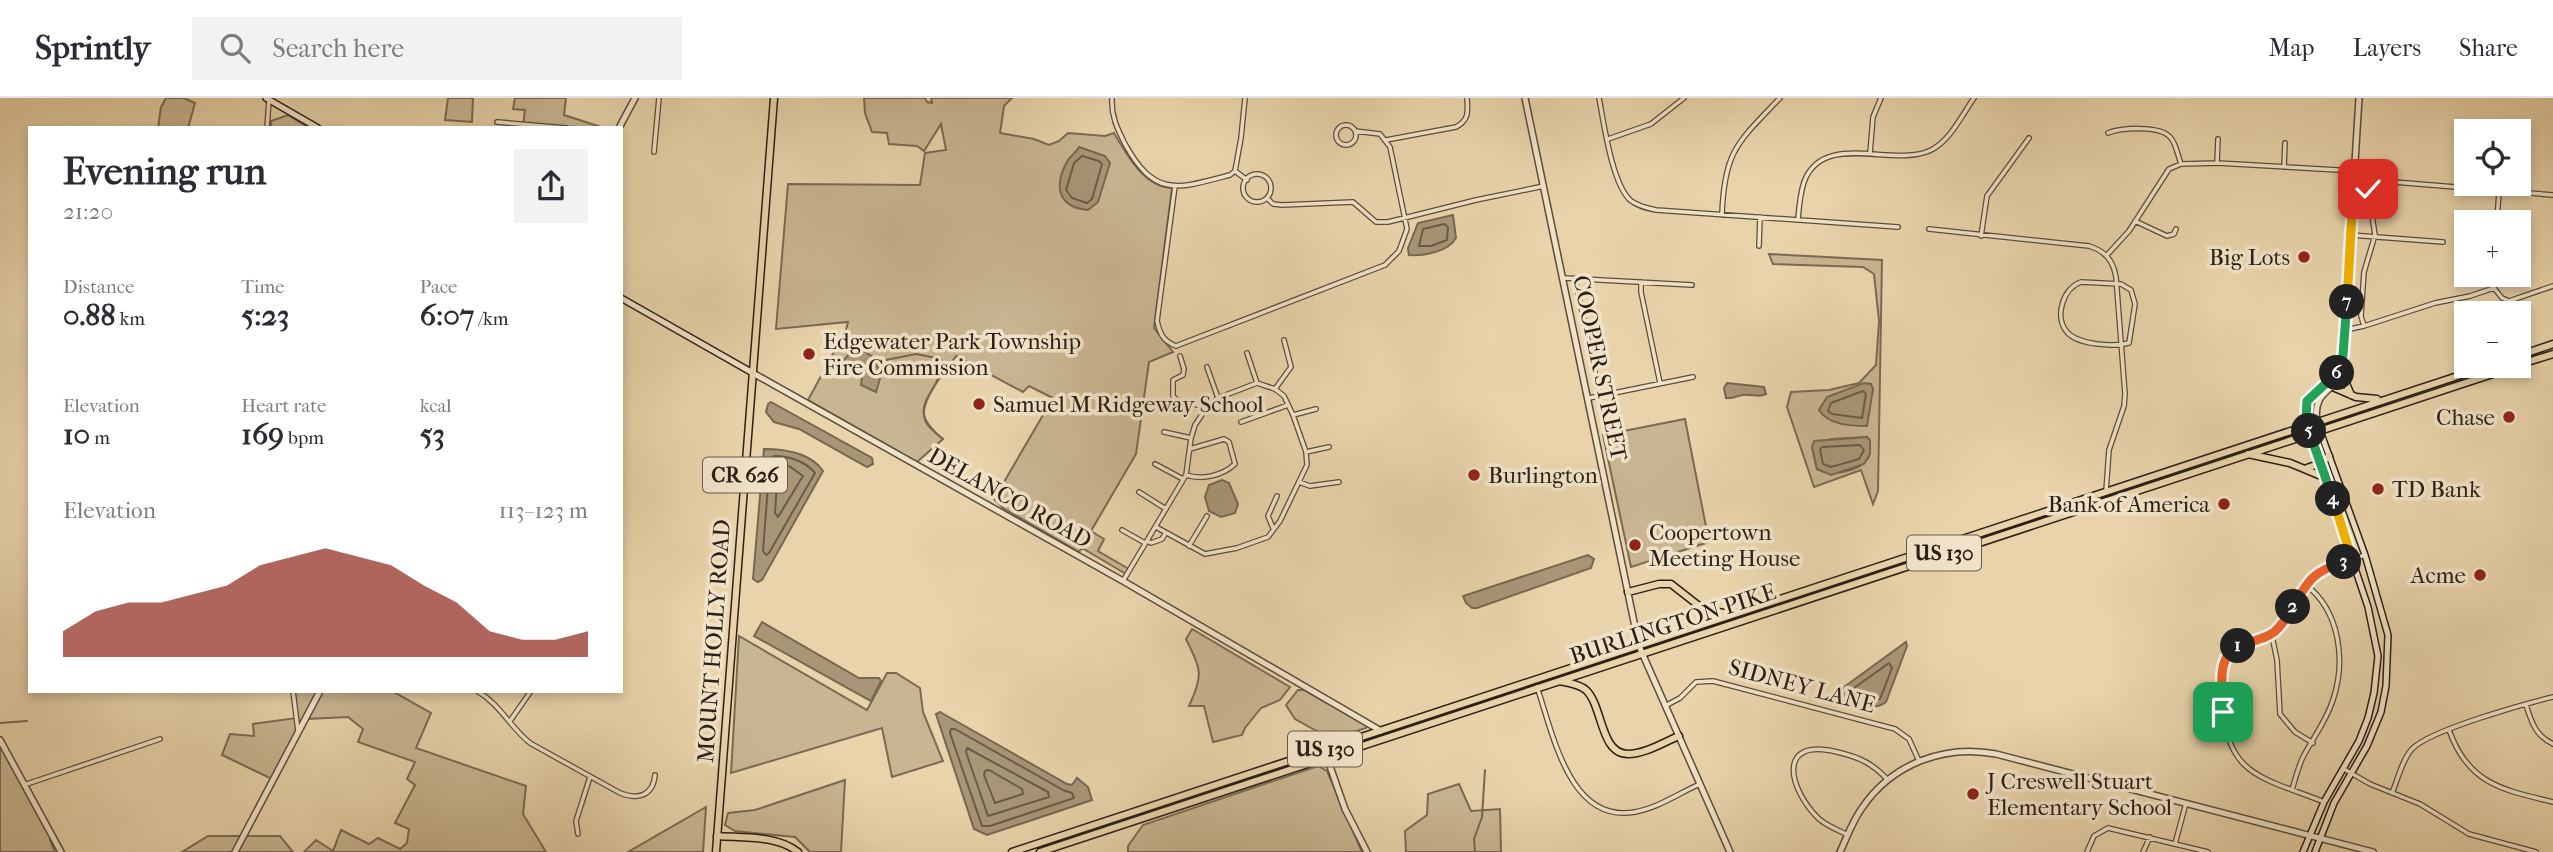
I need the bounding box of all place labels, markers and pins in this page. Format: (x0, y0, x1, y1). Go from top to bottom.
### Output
pin (2338, 159, 2398, 219)
place label: Big Lots (2209, 244, 2290, 271)
marker: Big Lots (2296, 249, 2312, 265)
pin: 7 (2330, 284, 2364, 320)
place label: Edgewater Park Township Fire Commission (823, 328, 1081, 381)
marker: Edgewater Park Township Fire Commission (801, 346, 817, 362)
pin: 6 (2320, 356, 2354, 390)
place label: Samuel M Ridgeway School (993, 391, 1264, 418)
marker: Samuel M Ridgeway School (971, 396, 987, 412)
place label: Chase (2436, 404, 2495, 431)
marker: Chase (2501, 409, 2517, 425)
pin: 5 (2292, 414, 2326, 448)
place label: Burlington (1488, 462, 1598, 489)
marker: Burlington (1466, 467, 1482, 483)
place label: TD Bank (2392, 476, 2482, 503)
marker: TD Bank (2370, 481, 2386, 497)
pin: 4 (2316, 482, 2350, 516)
place label: Bank of America (2048, 491, 2210, 518)
marker: Bank of America (2216, 496, 2232, 512)
place label: Coopertown Meeting House (1649, 519, 1800, 572)
marker: Coopertown Meeting House (1627, 537, 1643, 553)
pin: 3 (2326, 545, 2362, 580)
place label: Acme (2410, 562, 2466, 589)
marker: Acme (2472, 567, 2488, 583)
pin: 2 (2276, 589, 2310, 624)
pin: 1 (2220, 628, 2256, 664)
pin (2193, 682, 2253, 742)
place label: J Creswell Stuart Elementary School (1985, 768, 2173, 821)
marker: J Creswell Stuart Elementary School (1965, 786, 1981, 802)

